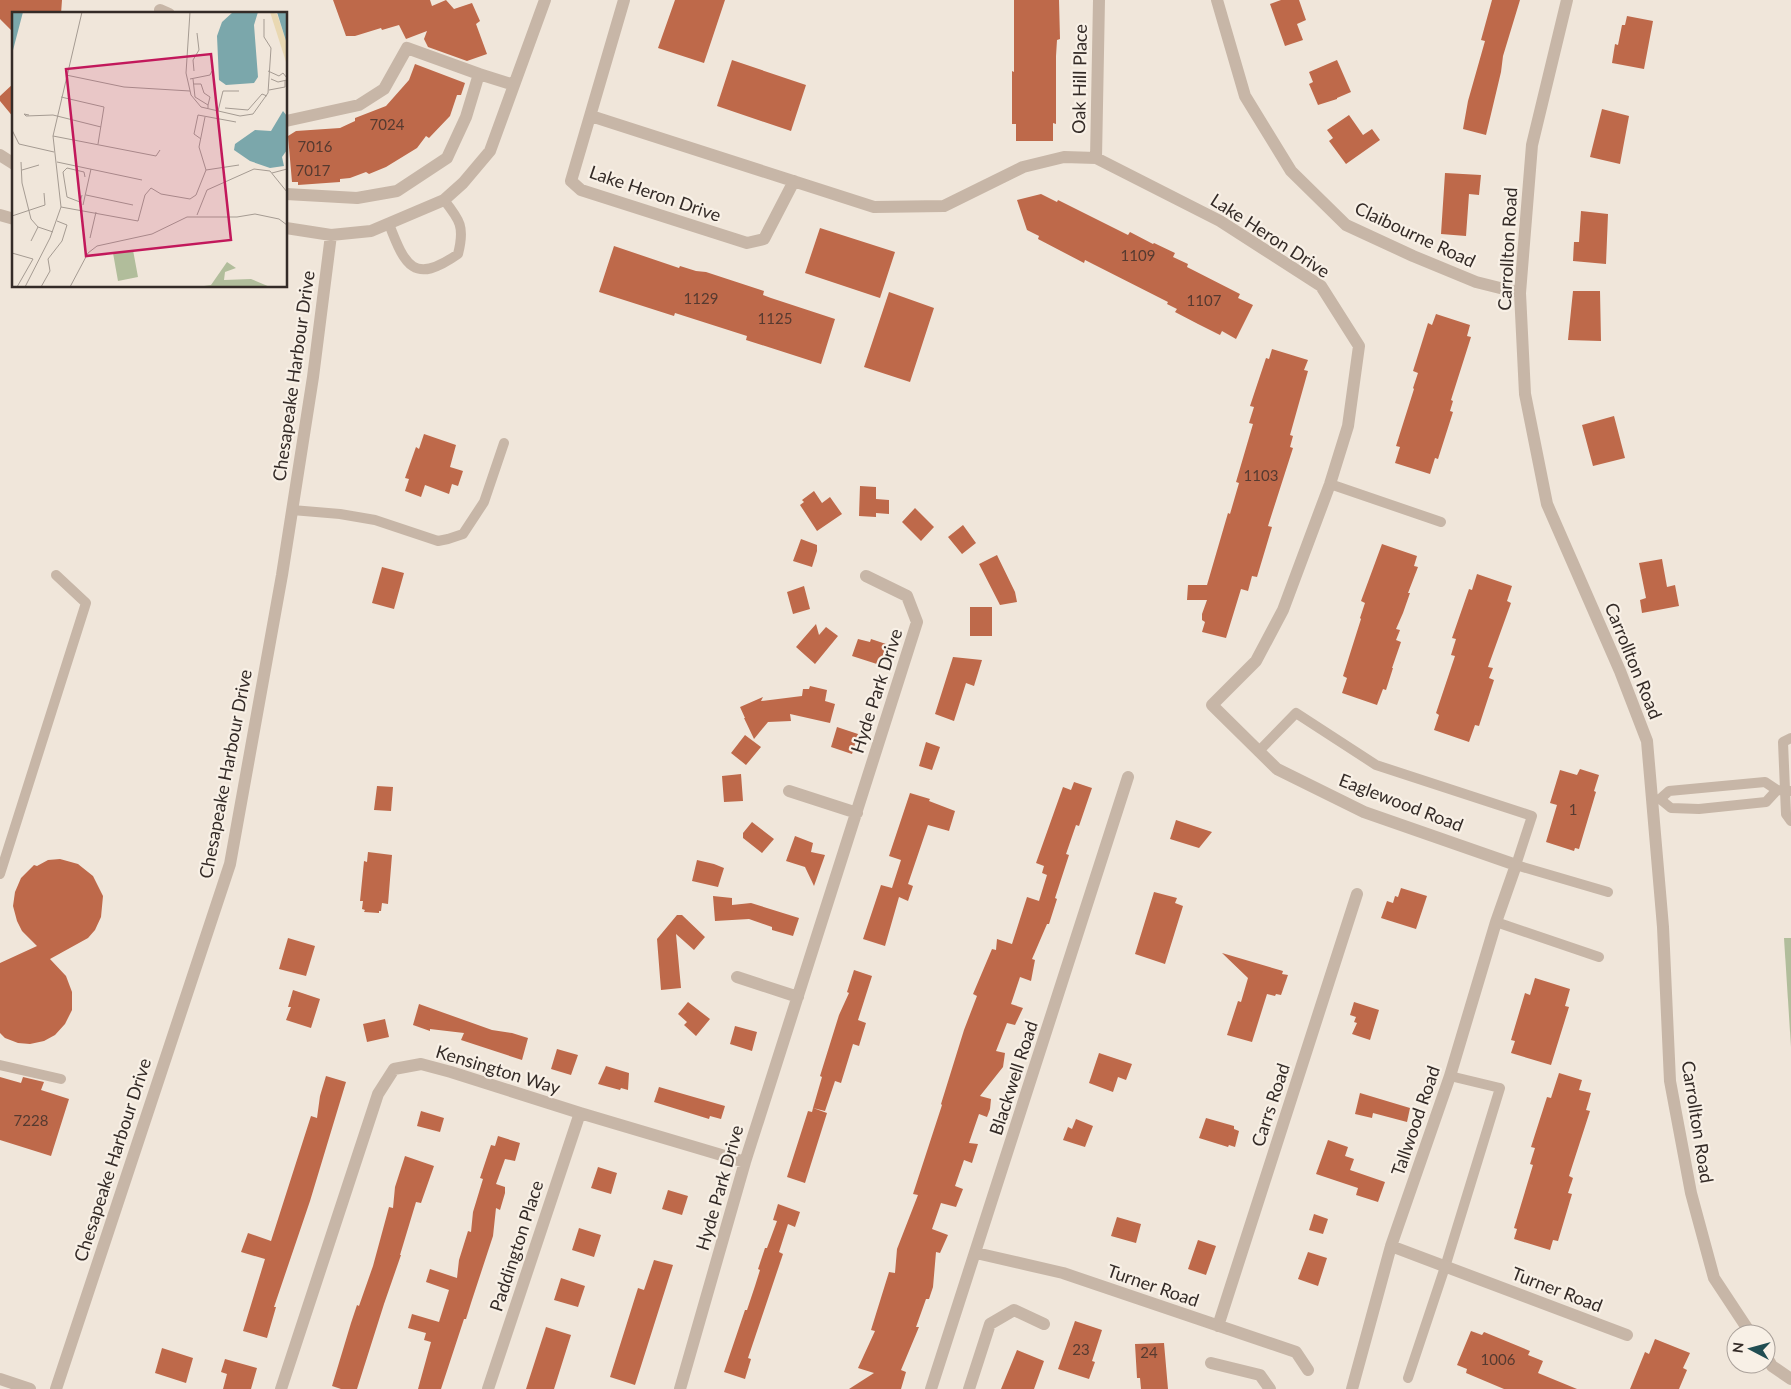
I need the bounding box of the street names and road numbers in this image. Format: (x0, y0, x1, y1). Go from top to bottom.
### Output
street label: Oak Hill Place (1067, 24, 1091, 134)
street label: Lake Heron Drive (587, 160, 724, 226)
street label: Carrollton Road (1493, 187, 1521, 311)
street label: Lake Heron Drive (1207, 188, 1334, 282)
street label: Claibourne Road (1352, 197, 1479, 272)
street label: Chesapeake Harbour Drive (267, 269, 319, 483)
street label: Carrollton Road (1601, 599, 1667, 722)
street label: Hyde Park Drive (846, 626, 907, 756)
street label: Chesapeake Harbour Drive (194, 667, 256, 880)
street label: Eaglewood Road (1336, 768, 1467, 836)
street label: Blackwell Road (984, 1018, 1042, 1138)
street label: Kensington Way (433, 1040, 564, 1099)
street label: Chesapeake Harbour Drive (69, 1055, 155, 1264)
street label: Carrollton Road (1677, 1059, 1719, 1185)
street label: Carrs Road (1246, 1060, 1294, 1149)
street label: Tallwood Road (1386, 1063, 1444, 1179)
street label: Hyde Park Drive (691, 1122, 747, 1253)
street label: Paddington Place (484, 1177, 548, 1314)
street label: Turner Road (1105, 1259, 1202, 1311)
street label: Turner Road (1509, 1262, 1606, 1316)

